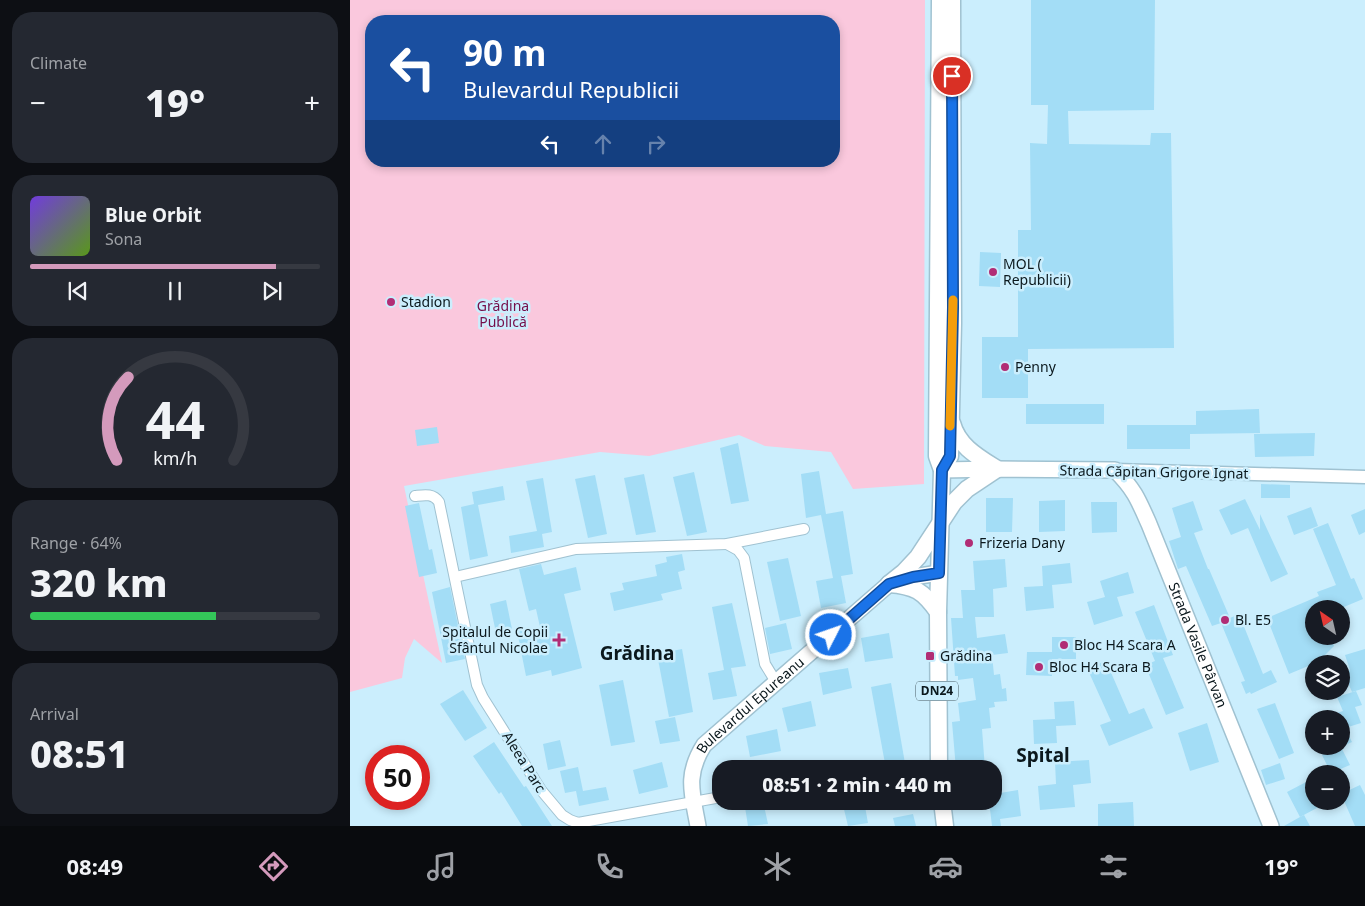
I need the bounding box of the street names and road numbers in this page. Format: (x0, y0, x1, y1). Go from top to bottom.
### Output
street label: Strada Căpitan Grigore Ignat (1059, 460, 1249, 483)
street label: Strada Vasile Pârvan (1165, 579, 1232, 710)
street label: Bulevardul Epureanu (691, 652, 808, 757)
road number: DN24 (916, 681, 958, 700)
street label: Aleea Parc (498, 728, 551, 796)

